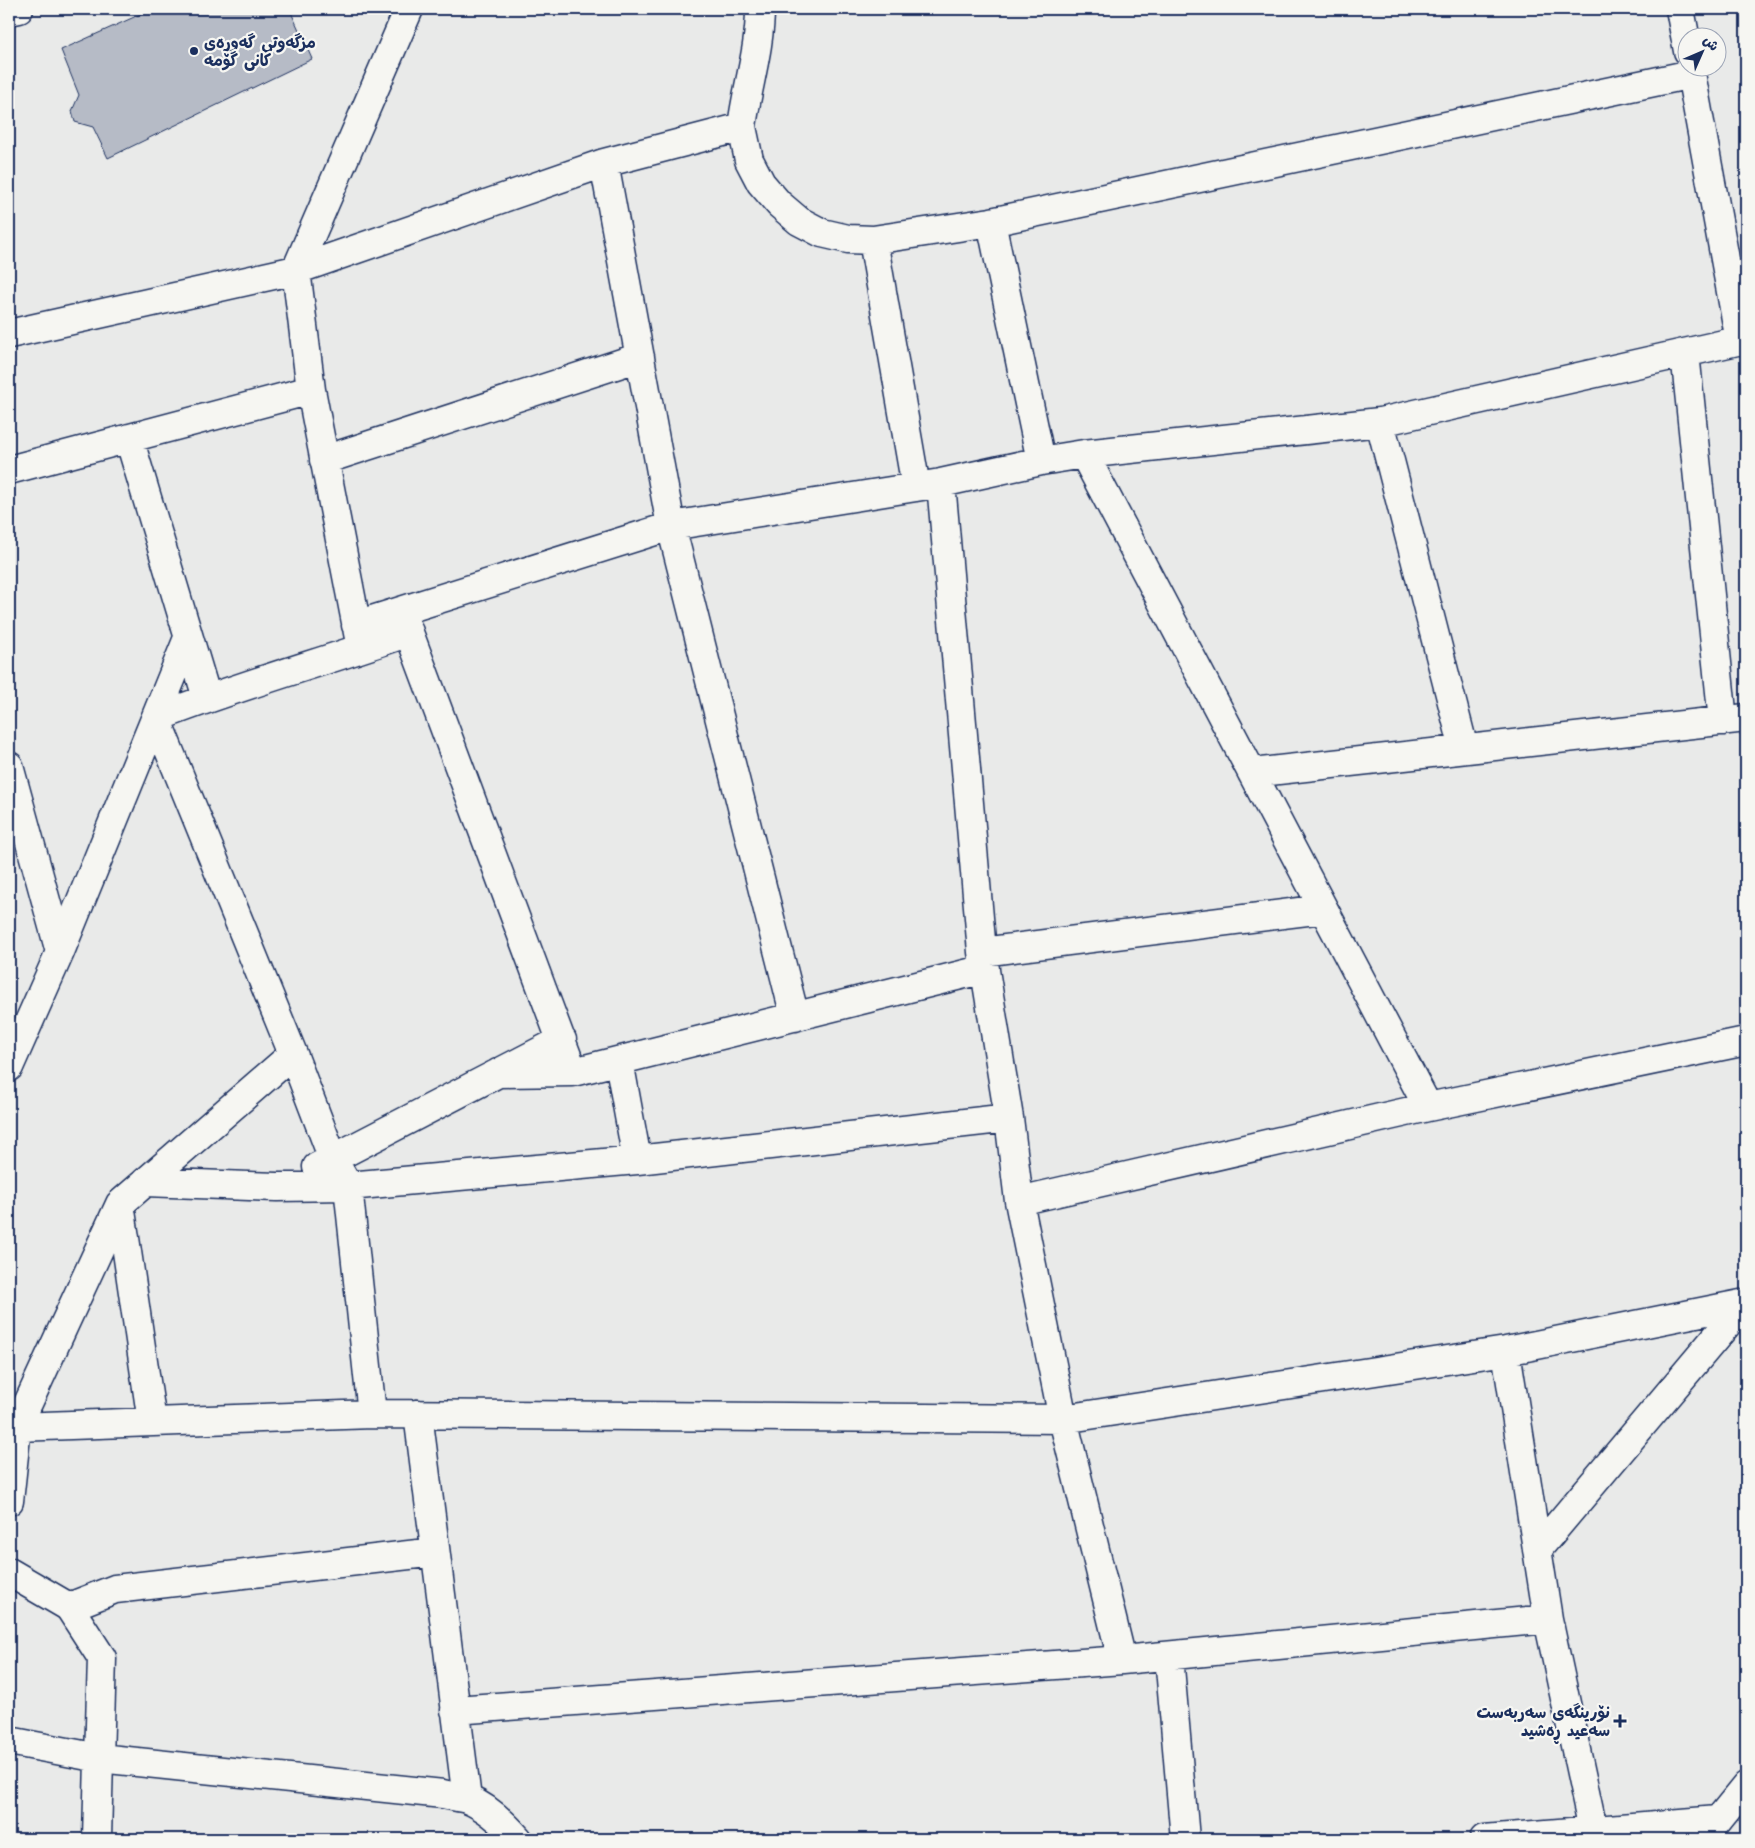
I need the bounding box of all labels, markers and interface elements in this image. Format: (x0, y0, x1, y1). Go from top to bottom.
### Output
north arrow (1678, 28, 1728, 78)
text: ش (1697, 30, 1724, 57)
place label: مزگەوتی گەورەی کانی گۆمە (204, 31, 316, 74)
marker: مزگەوتی گەورەی کانی گۆمە (188, 45, 200, 57)
place label: نۆرینگەی سەربەست سەعید ڕەشید (1476, 1701, 1610, 1744)
marker: نۆرینگەی سەربەست سەعید ڕەشید (1614, 1715, 1626, 1727)

